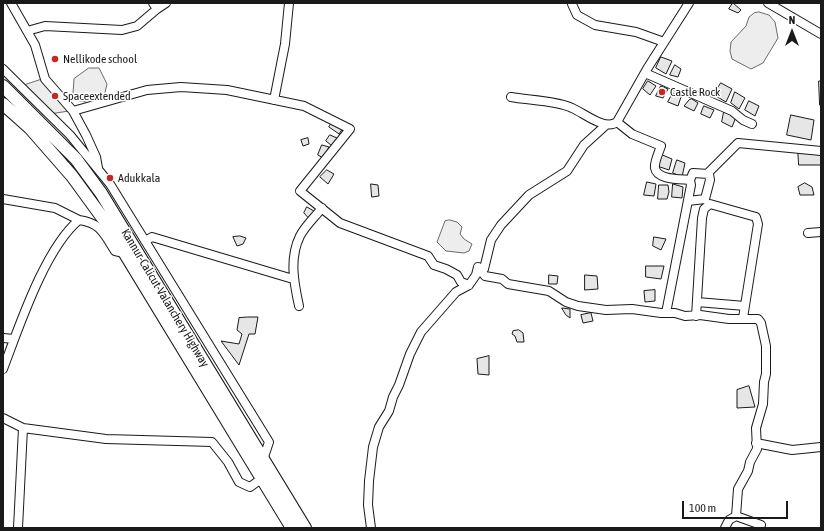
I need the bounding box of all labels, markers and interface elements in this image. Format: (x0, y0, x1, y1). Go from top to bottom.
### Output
north arrow (772, 12, 812, 52)
text: N (789, 14, 795, 26)
place label: Nellikode school (63, 52, 137, 66)
marker: Nellikode school (50, 54, 60, 64)
place label: Castle Rock (670, 85, 720, 99)
marker: Castle Rock (657, 87, 667, 97)
place label: Spaceextended (63, 89, 131, 103)
marker: Spaceextended (50, 91, 60, 101)
place label: Adukkala (118, 171, 160, 185)
marker: Adukkala (105, 173, 115, 183)
street label: Kannur-Calicut-Valanchery Highway (118, 226, 212, 370)
scale bar (684, 493, 790, 519)
text: 100 m (689, 501, 716, 515)

